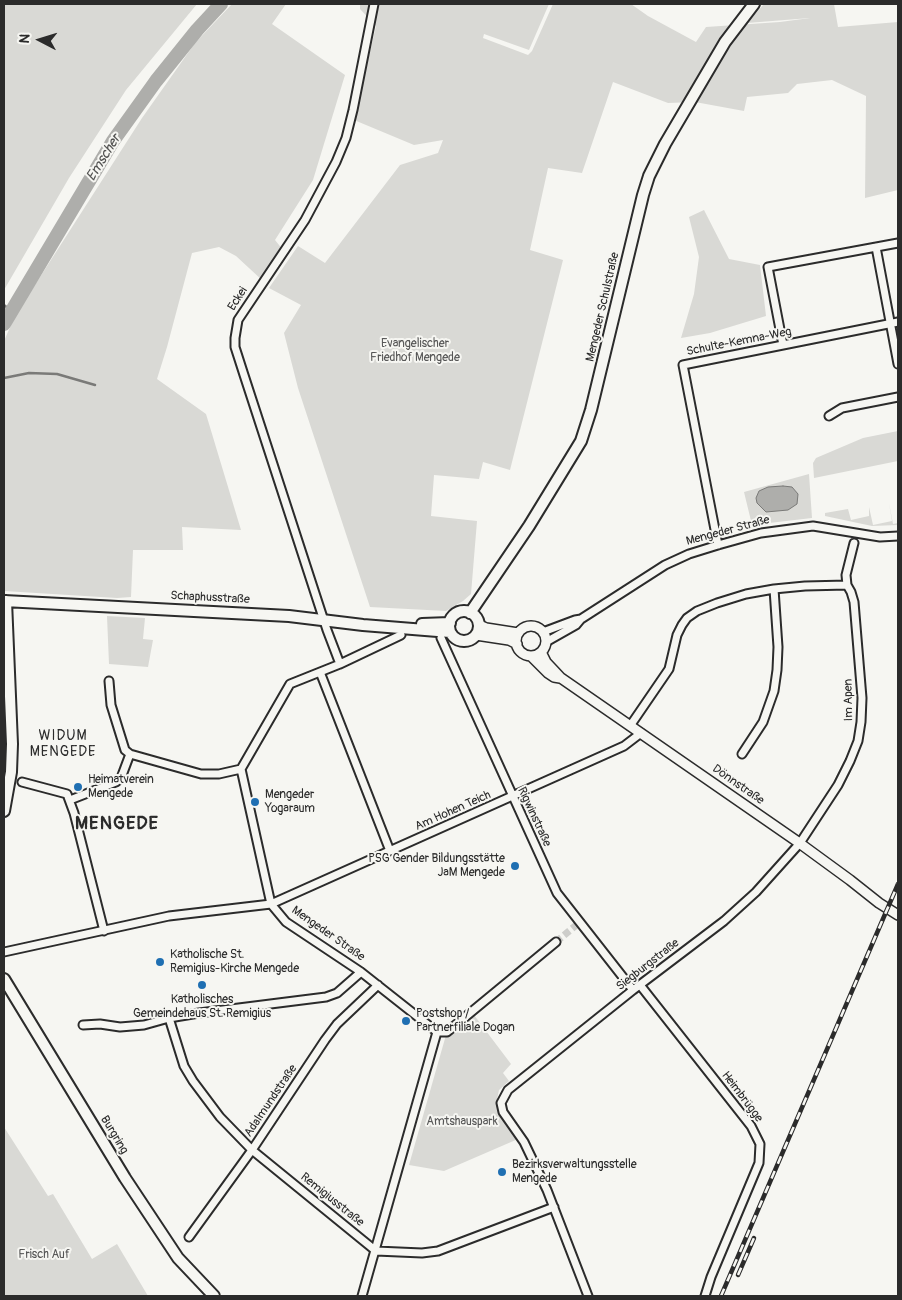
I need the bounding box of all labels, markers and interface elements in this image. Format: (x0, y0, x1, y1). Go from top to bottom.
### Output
north arrow (15, 15, 65, 65)
text: N (16, 33, 33, 44)
water label: Emscher (83, 132, 125, 184)
street label: Mengeder Schulstraße (583, 251, 623, 363)
street label: Eckei (225, 284, 251, 314)
street label: Schulte-Kemna-Weg (685, 325, 793, 359)
park label: Evangelischer Friedhof Mengede (370, 337, 460, 365)
street label: Mengeder Straße (685, 513, 771, 549)
street label: Schaphusstraße (170, 589, 250, 607)
street label: Im Apen (841, 679, 857, 721)
district label: WIDUM MENGEDE (29, 728, 97, 760)
street label: Dönnstraße (709, 762, 767, 808)
place label: Heimatverein Mengede (88, 773, 154, 801)
marker: Heimatverein Mengede (72, 781, 84, 793)
street label: Rigwinstraße (514, 785, 554, 849)
place label: Mengeder Yogaraum (265, 788, 315, 816)
street label: Am Hohen Teich (413, 788, 493, 834)
marker: Mengeder Yogaraum (249, 796, 261, 808)
district label: MENGEDE (74, 813, 160, 835)
place label: PSG Gender Bildungsstätte JaM Mengede (368, 852, 505, 880)
marker: PSG Gender Bildungsstätte JaM Mengede (509, 860, 521, 872)
street label: Mengeder Straße (289, 903, 367, 965)
street label: Siegburgstraße (614, 936, 682, 994)
place label: Katholische St. Remigius-Kirche Mengede (170, 948, 299, 976)
marker: Katholische St. Remigius-Kirche Mengede (154, 956, 166, 968)
marker: Katholisches Gemeindehaus St. Remigius (196, 979, 208, 991)
place label: Katholisches Gemeindehaus St. Remigius (133, 993, 271, 1021)
place label: Postshop / Partnerfiliale Dogan (416, 1007, 515, 1035)
marker: Postshop / Partnerfiliale Dogan (400, 1015, 412, 1027)
street label: Adalmundstraße (242, 1062, 300, 1140)
street label: Heimbrügge (718, 1069, 766, 1125)
street label: Burgring (97, 1113, 131, 1157)
park label: Amtshauspark (426, 1115, 498, 1129)
place label: Bezirksverwaltungsstelle Mengede (512, 1158, 637, 1186)
marker: Bezirksverwaltungsstelle Mengede (496, 1166, 508, 1178)
street label: Remigiusstraße (297, 1170, 367, 1230)
park label: Frisch Auf (18, 1248, 70, 1262)

